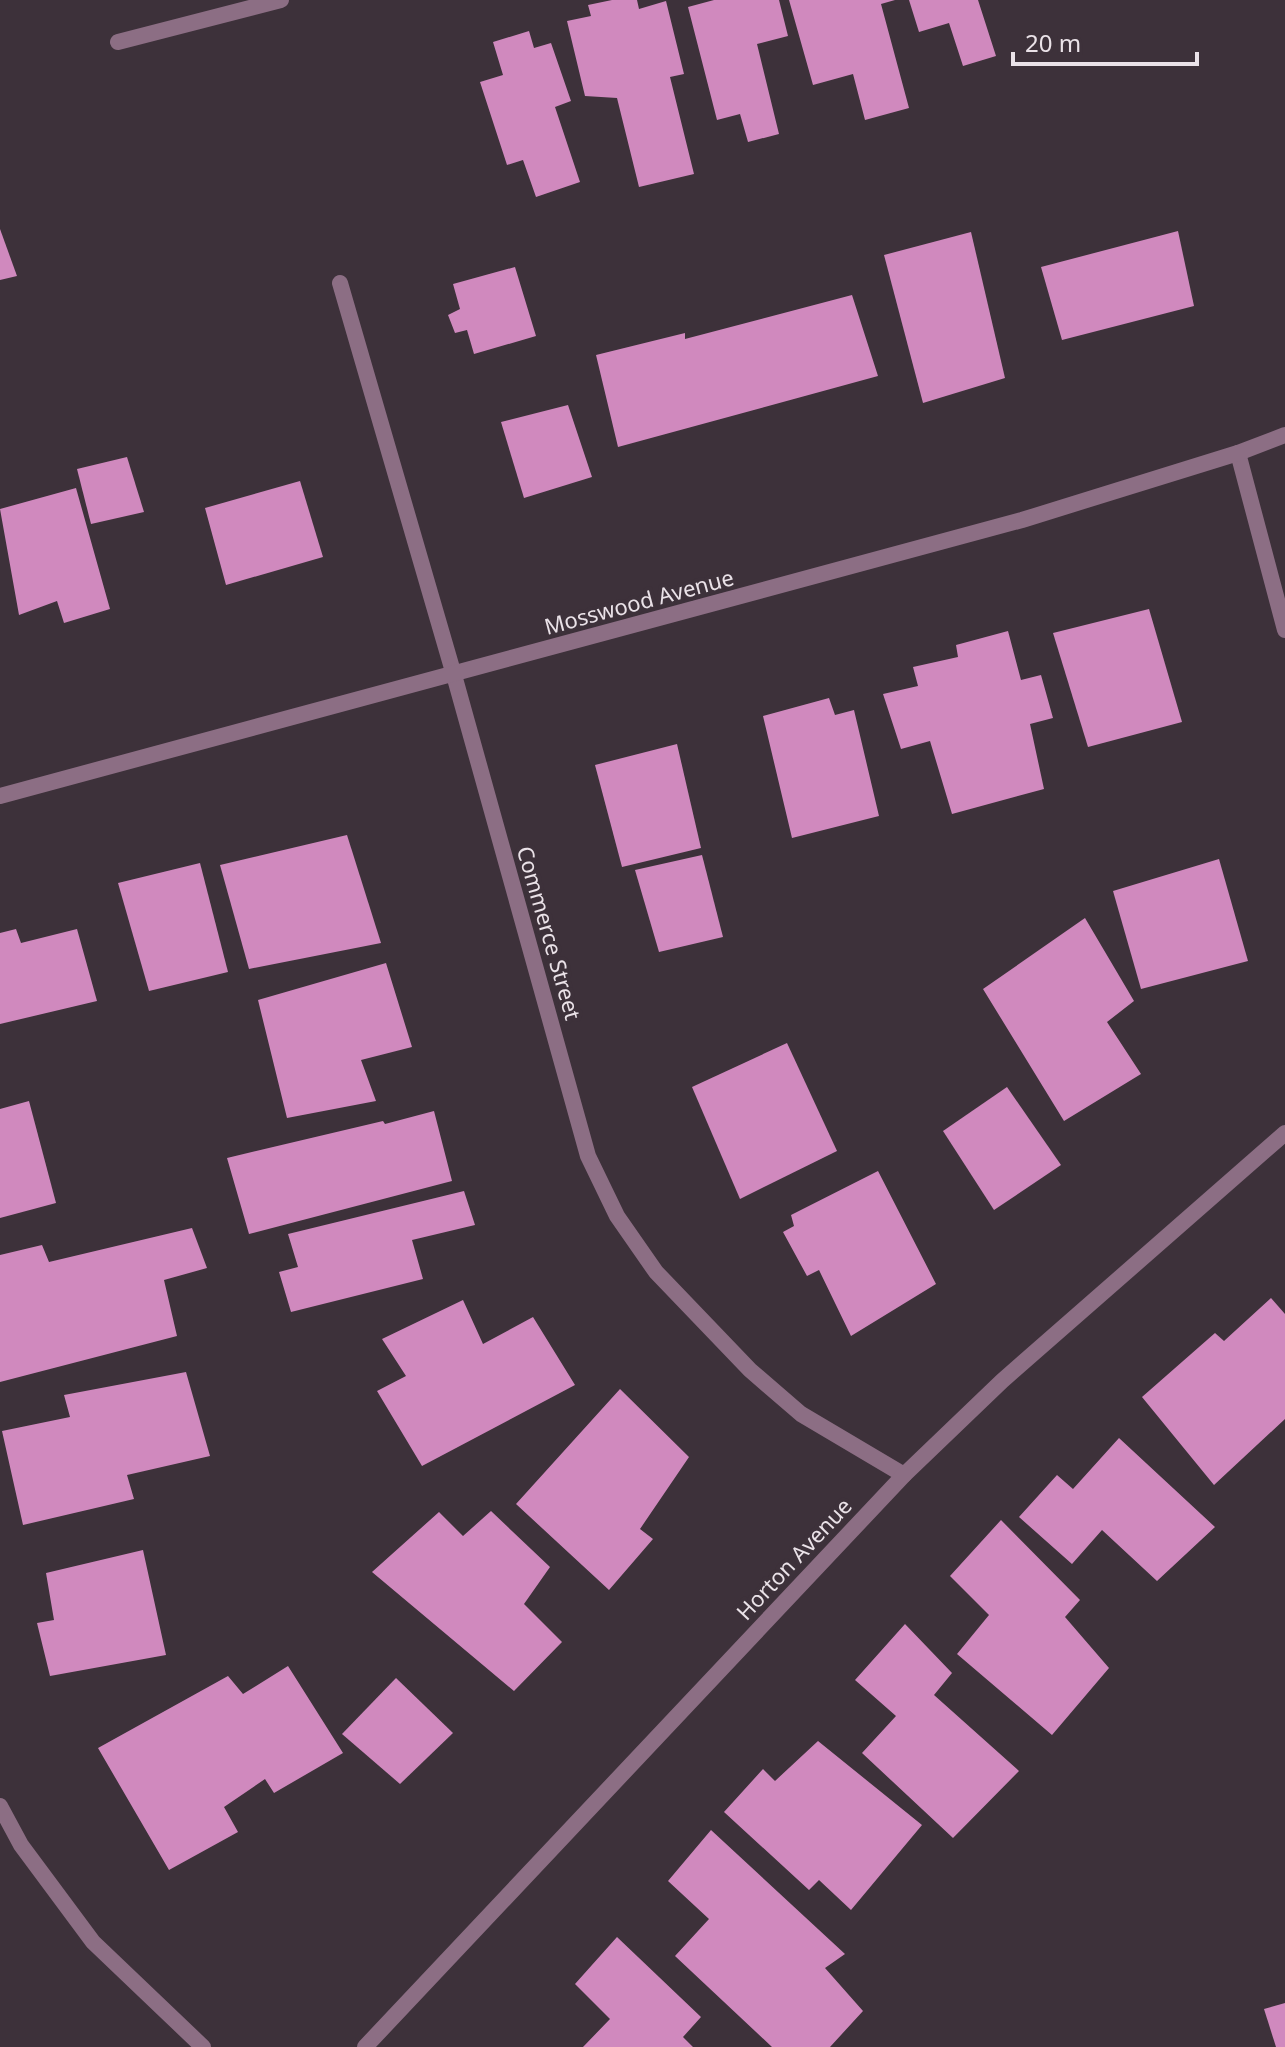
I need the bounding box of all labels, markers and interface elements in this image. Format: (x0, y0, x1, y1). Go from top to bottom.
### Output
scale bar (1013, 16, 1197, 66)
text: 20 m (1025, 26, 1081, 59)
street label: Mosswood Avenue (541, 561, 737, 641)
street label: Commerce Street (511, 842, 589, 1023)
street label: Horton Avenue (729, 1491, 858, 1626)

